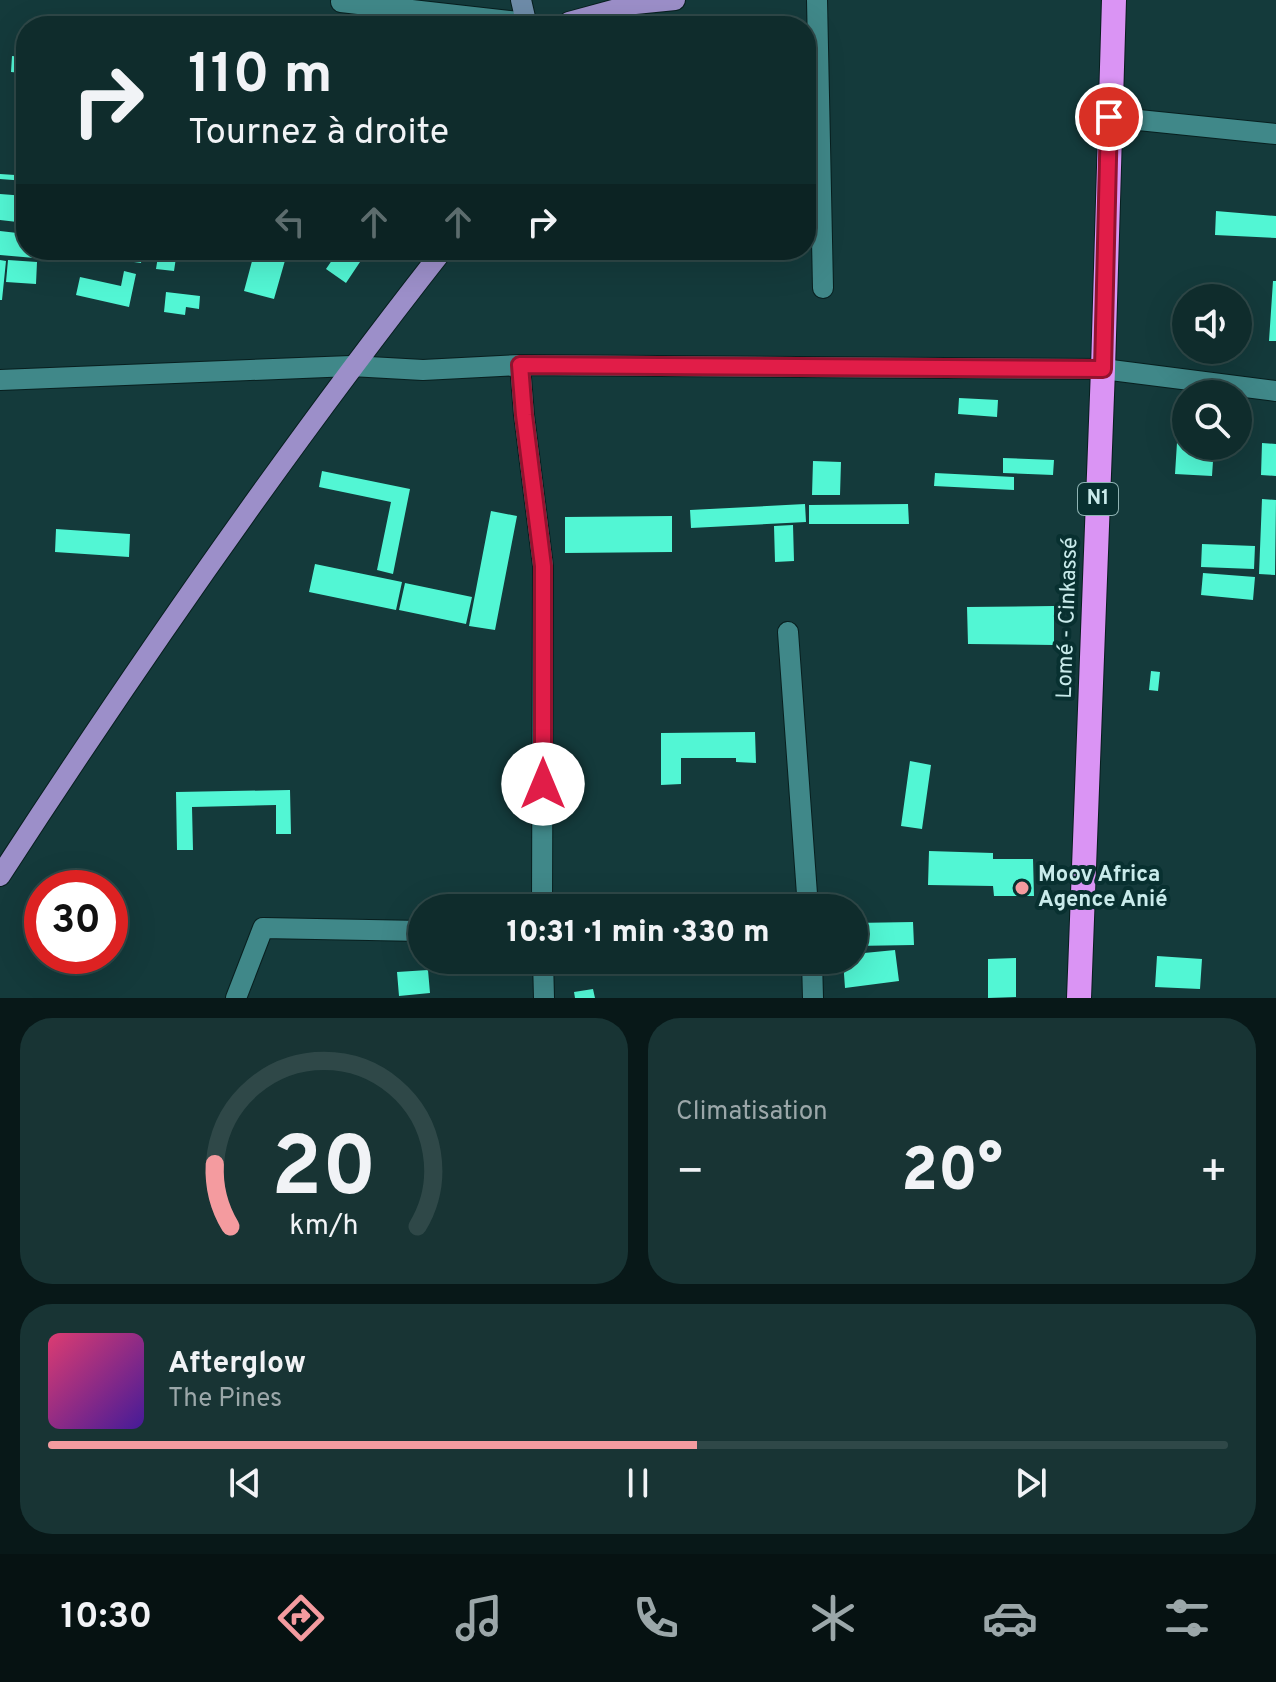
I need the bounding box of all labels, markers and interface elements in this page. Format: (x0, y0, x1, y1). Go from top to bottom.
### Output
text: 110 m (188, 42, 333, 112)
icon: right (56, 48, 160, 152)
pin (1075, 83, 1143, 151)
icon: arrive (1087, 95, 1131, 139)
text: Tournez à droite (188, 111, 449, 157)
icon: left (268, 200, 312, 244)
icon: ahead (352, 200, 396, 244)
icon: ahead (436, 200, 480, 244)
icon: right (520, 200, 564, 244)
map controls (1172, 284, 1252, 460)
button: sound (1172, 284, 1252, 364)
button: search (1172, 380, 1252, 460)
road number: N1 (1078, 483, 1118, 515)
street label: Lomé - Cinkassé (1052, 537, 1084, 699)
position arrow (501, 742, 585, 826)
place label: Moov Africa Agence Anié (1038, 862, 1168, 914)
speed limit sign: 30 (24, 870, 128, 974)
marker: Moov Africa Agence Anié (1013, 879, 1031, 897)
text: 10:31 · 1 min · 330 m (506, 915, 770, 952)
text: Climatisation (676, 1096, 828, 1129)
text: 20 (271, 1120, 377, 1225)
text: 20° (901, 1136, 1003, 1212)
text: − (676, 1146, 704, 1202)
text: + (1200, 1146, 1228, 1202)
text: km/h (289, 1209, 359, 1245)
text: Afterglow (168, 1346, 306, 1383)
text: The Pines (168, 1383, 282, 1416)
icon: previous (223, 1461, 267, 1505)
icon: pause (616, 1461, 660, 1505)
icon: next (1009, 1461, 1053, 1505)
icon: directions (273, 1590, 329, 1646)
icon: music (451, 1590, 507, 1646)
icon: phone (628, 1590, 684, 1646)
icon: climate (805, 1590, 861, 1646)
icon: car (982, 1590, 1038, 1646)
icon: filters (1159, 1590, 1215, 1646)
text: 10:30 (61, 1595, 152, 1641)

